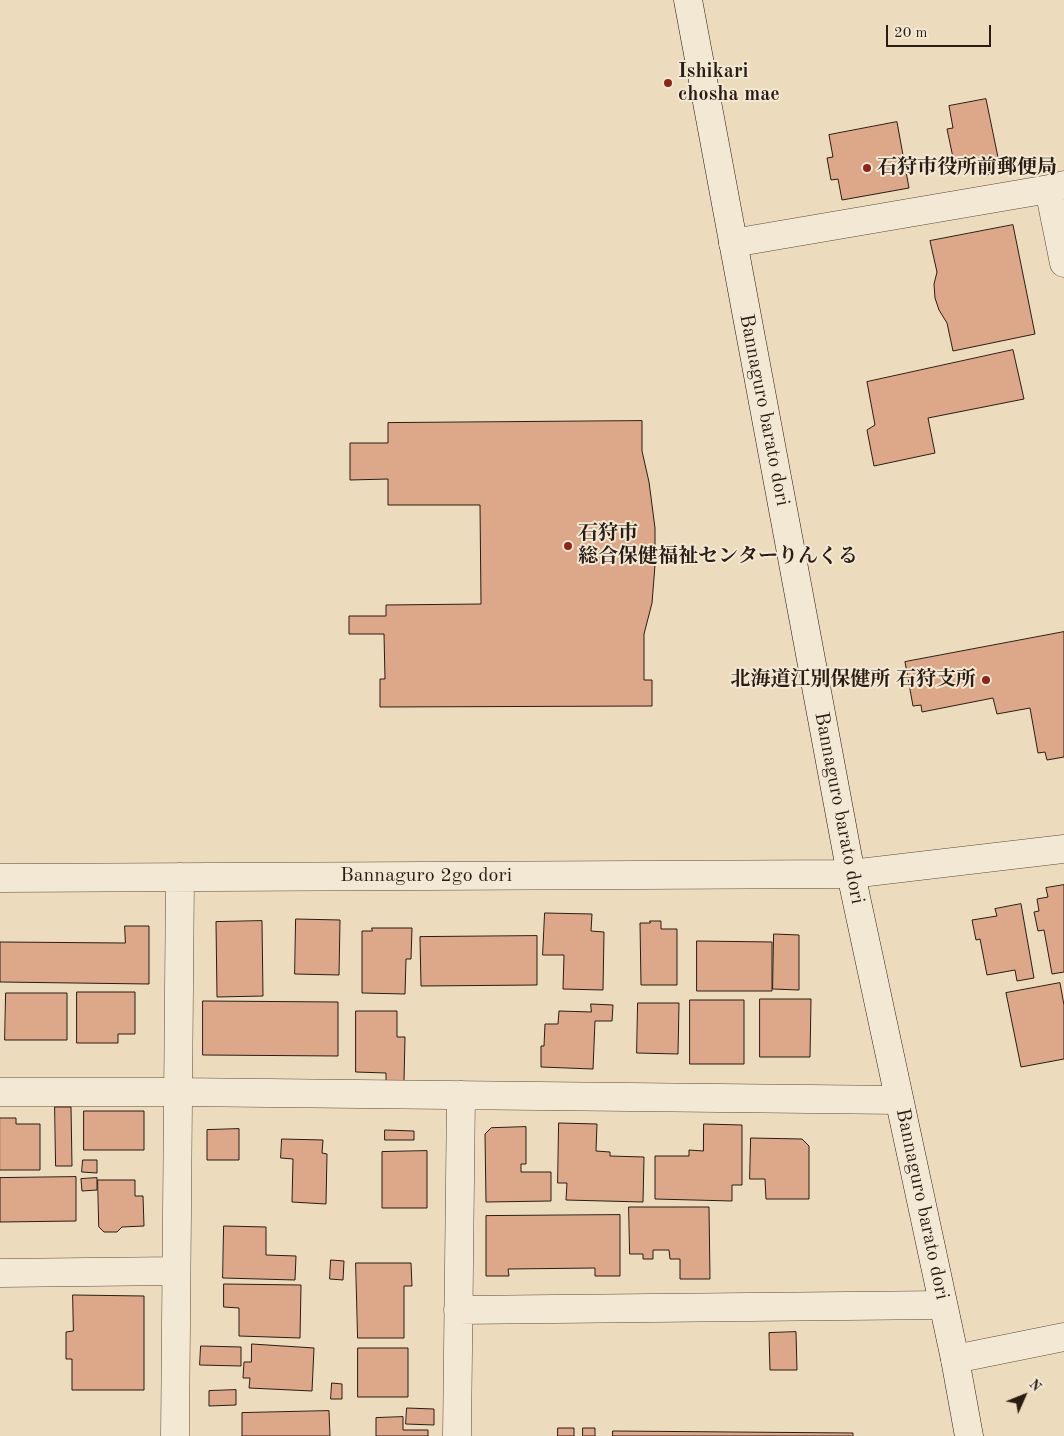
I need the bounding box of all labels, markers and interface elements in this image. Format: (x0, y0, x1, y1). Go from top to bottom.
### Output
scale bar (889, 15, 994, 47)
text: 20 m (894, 26, 928, 41)
place label: Ishikari chosha mae (678, 60, 780, 107)
marker: Ishikari chosha mae (662, 77, 674, 89)
place label: 石狩市役所前郵便局 (877, 156, 1057, 180)
marker: 石狩市役所前郵便局 (861, 162, 873, 174)
street label: Bannaguro barato dori (734, 312, 794, 508)
place label: 石狩市 総合保健福祉センターりんくる (578, 522, 858, 569)
marker: 石狩市 総合保健福祉センターりんくる (562, 540, 574, 552)
place label: 北海道江別保健所 石狩支所 (730, 668, 976, 692)
marker: 北海道江別保健所 石狩支所 (980, 674, 992, 686)
street label: Bannaguro barato dori (809, 710, 869, 906)
street label: Bannaguro 2go dori (340, 864, 512, 888)
street label: Bannaguro barato dori (890, 1106, 954, 1302)
north arrow (999, 1371, 1049, 1421)
text: N (1026, 1377, 1044, 1394)

